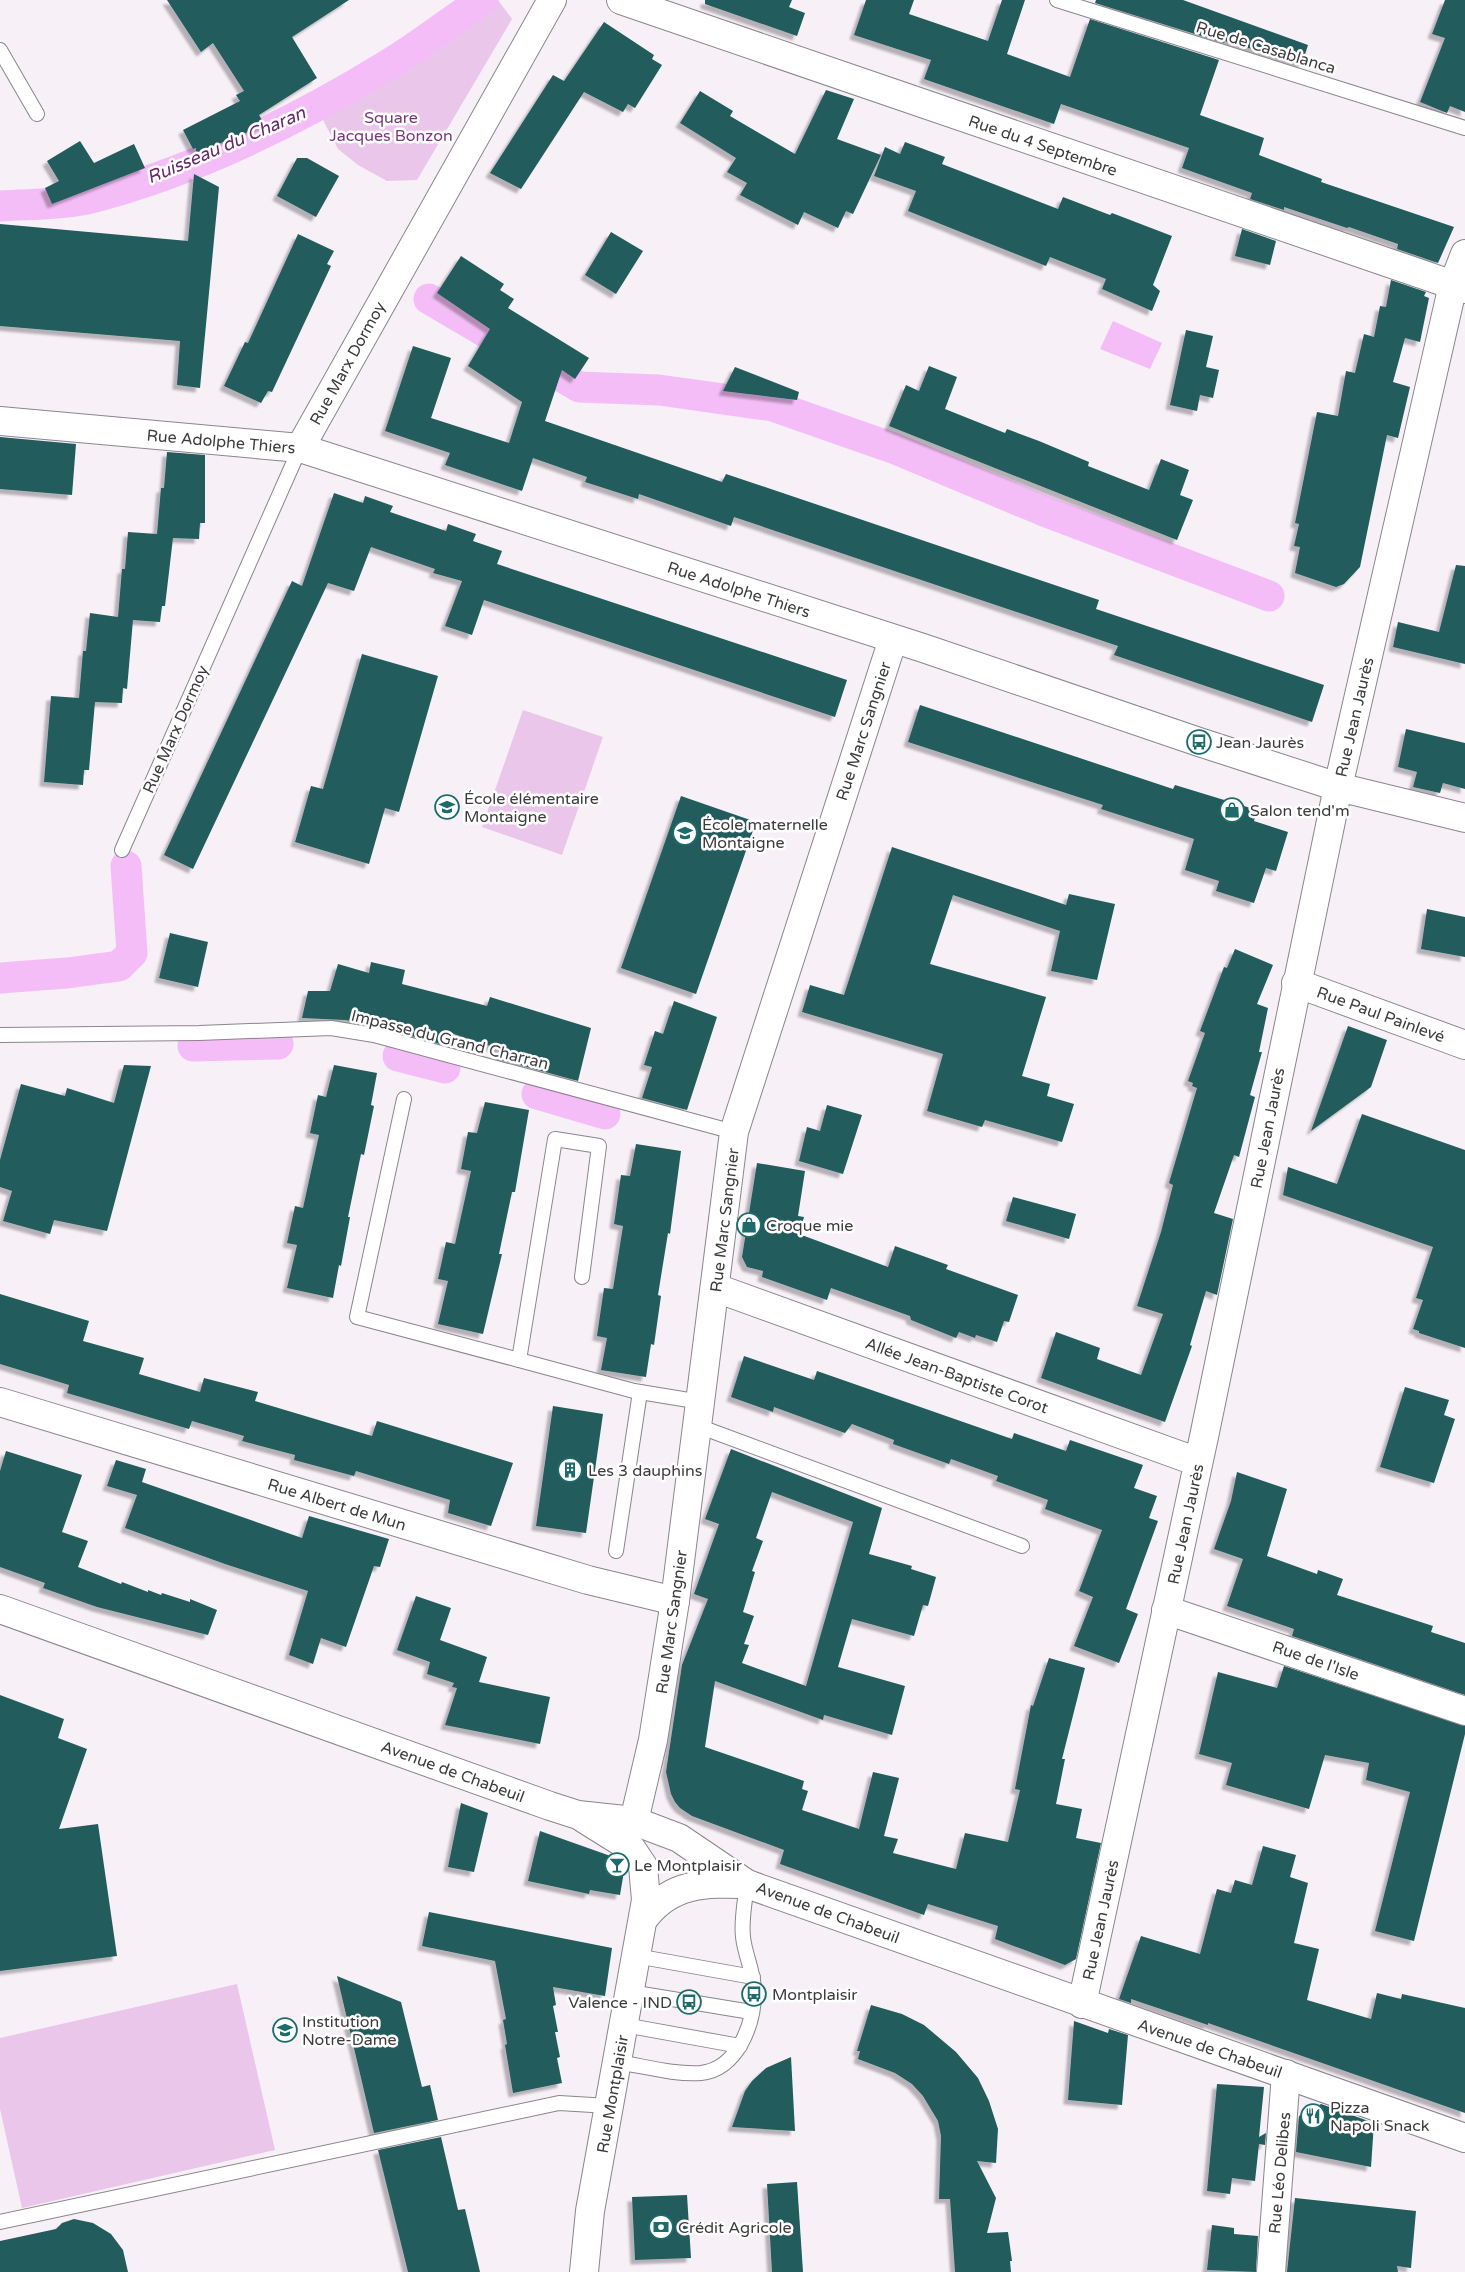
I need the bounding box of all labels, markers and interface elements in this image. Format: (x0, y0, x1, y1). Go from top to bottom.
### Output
street label: Rue de Casablanca (1194, 17, 1338, 79)
water label: Ruisseau du Charan (143, 101, 309, 188)
park label: Square Jacques Bonzon (329, 108, 453, 146)
street label: Rue du 4 Septembre (966, 111, 1120, 181)
street label: Rue Marx Dormoy (306, 298, 390, 429)
street label: Rue Adolphe Thiers (146, 426, 296, 458)
street label: Rue Adolphe Thiers (665, 557, 813, 623)
street label: Rue Jean Jaurès (1331, 655, 1378, 779)
street label: Rue Marc Sangnier (832, 658, 896, 803)
street label: Rue Marx Dormoy (139, 662, 213, 797)
bus stop icon: Jean Jaurès (1186, 729, 1212, 755)
place label: Jean Jaurès (1216, 733, 1304, 753)
place label: École élémentaire Montaigne (464, 789, 599, 827)
school or university icon: École élémentaire Montaigne (434, 794, 460, 820)
shop icon: Salon tend'm (1219, 797, 1245, 823)
place label: Salon tend'm (1250, 801, 1350, 821)
place label: École maternelle Montaigne (702, 815, 828, 853)
school or university icon: École maternelle Montaigne (672, 820, 698, 846)
street label: Rue Paul Painlevé (1314, 982, 1447, 1047)
street label: Impasse du Grand Charran (349, 1006, 551, 1074)
street label: Rue Jean Jaurès (1246, 1066, 1289, 1190)
street label: Rue Marc Sangnier (706, 1146, 744, 1293)
shop icon: Croque mie (736, 1212, 762, 1238)
place label: Croque mie (766, 1216, 853, 1236)
street label: Allée Jean-Baptiste Corot (862, 1334, 1051, 1418)
building icon: Les 3 dauphins (557, 1457, 583, 1483)
place label: Les 3 dauphins (588, 1461, 702, 1481)
street label: Rue Jean Jaurès (1163, 1462, 1208, 1586)
street label: Rue Albert de Mun (265, 1474, 408, 1536)
street label: Rue Marc Sangnier (652, 1548, 692, 1695)
street label: Rue de l'Isle (1270, 1637, 1362, 1685)
street label: Avenue de Chabeuil (378, 1737, 527, 1807)
bar icon: Le Montplaisir (604, 1852, 630, 1878)
place label: Le Montplaisir (634, 1856, 743, 1876)
street label: Rue Jean Jaurès (1078, 1858, 1123, 1982)
street label: Avenue de Chabeuil (753, 1878, 902, 1948)
bus stop icon: Montplaisir (741, 1981, 767, 2007)
place label: Montplaisir (772, 1985, 858, 2005)
bus stop icon: Valence - IND (676, 1989, 702, 2015)
place label: Valence - IND (568, 1993, 672, 2013)
place label: Institution Notre-Dame (302, 2012, 396, 2050)
street label: Avenue de Chabeuil (1135, 2015, 1285, 2083)
school or university icon: Institution Notre-Dame (272, 2017, 298, 2043)
street label: Rue Montplaisir (593, 2033, 633, 2155)
place label: Pizza Napoli Snack (1330, 2098, 1430, 2136)
restaurant icon: Pizza Napoli Snack (1300, 2103, 1326, 2129)
street label: Rue Léo Delibes (1265, 2111, 1295, 2235)
bank icon: Crédit Agricole (648, 2214, 674, 2240)
place label: Crédit Agricole (678, 2218, 792, 2238)

